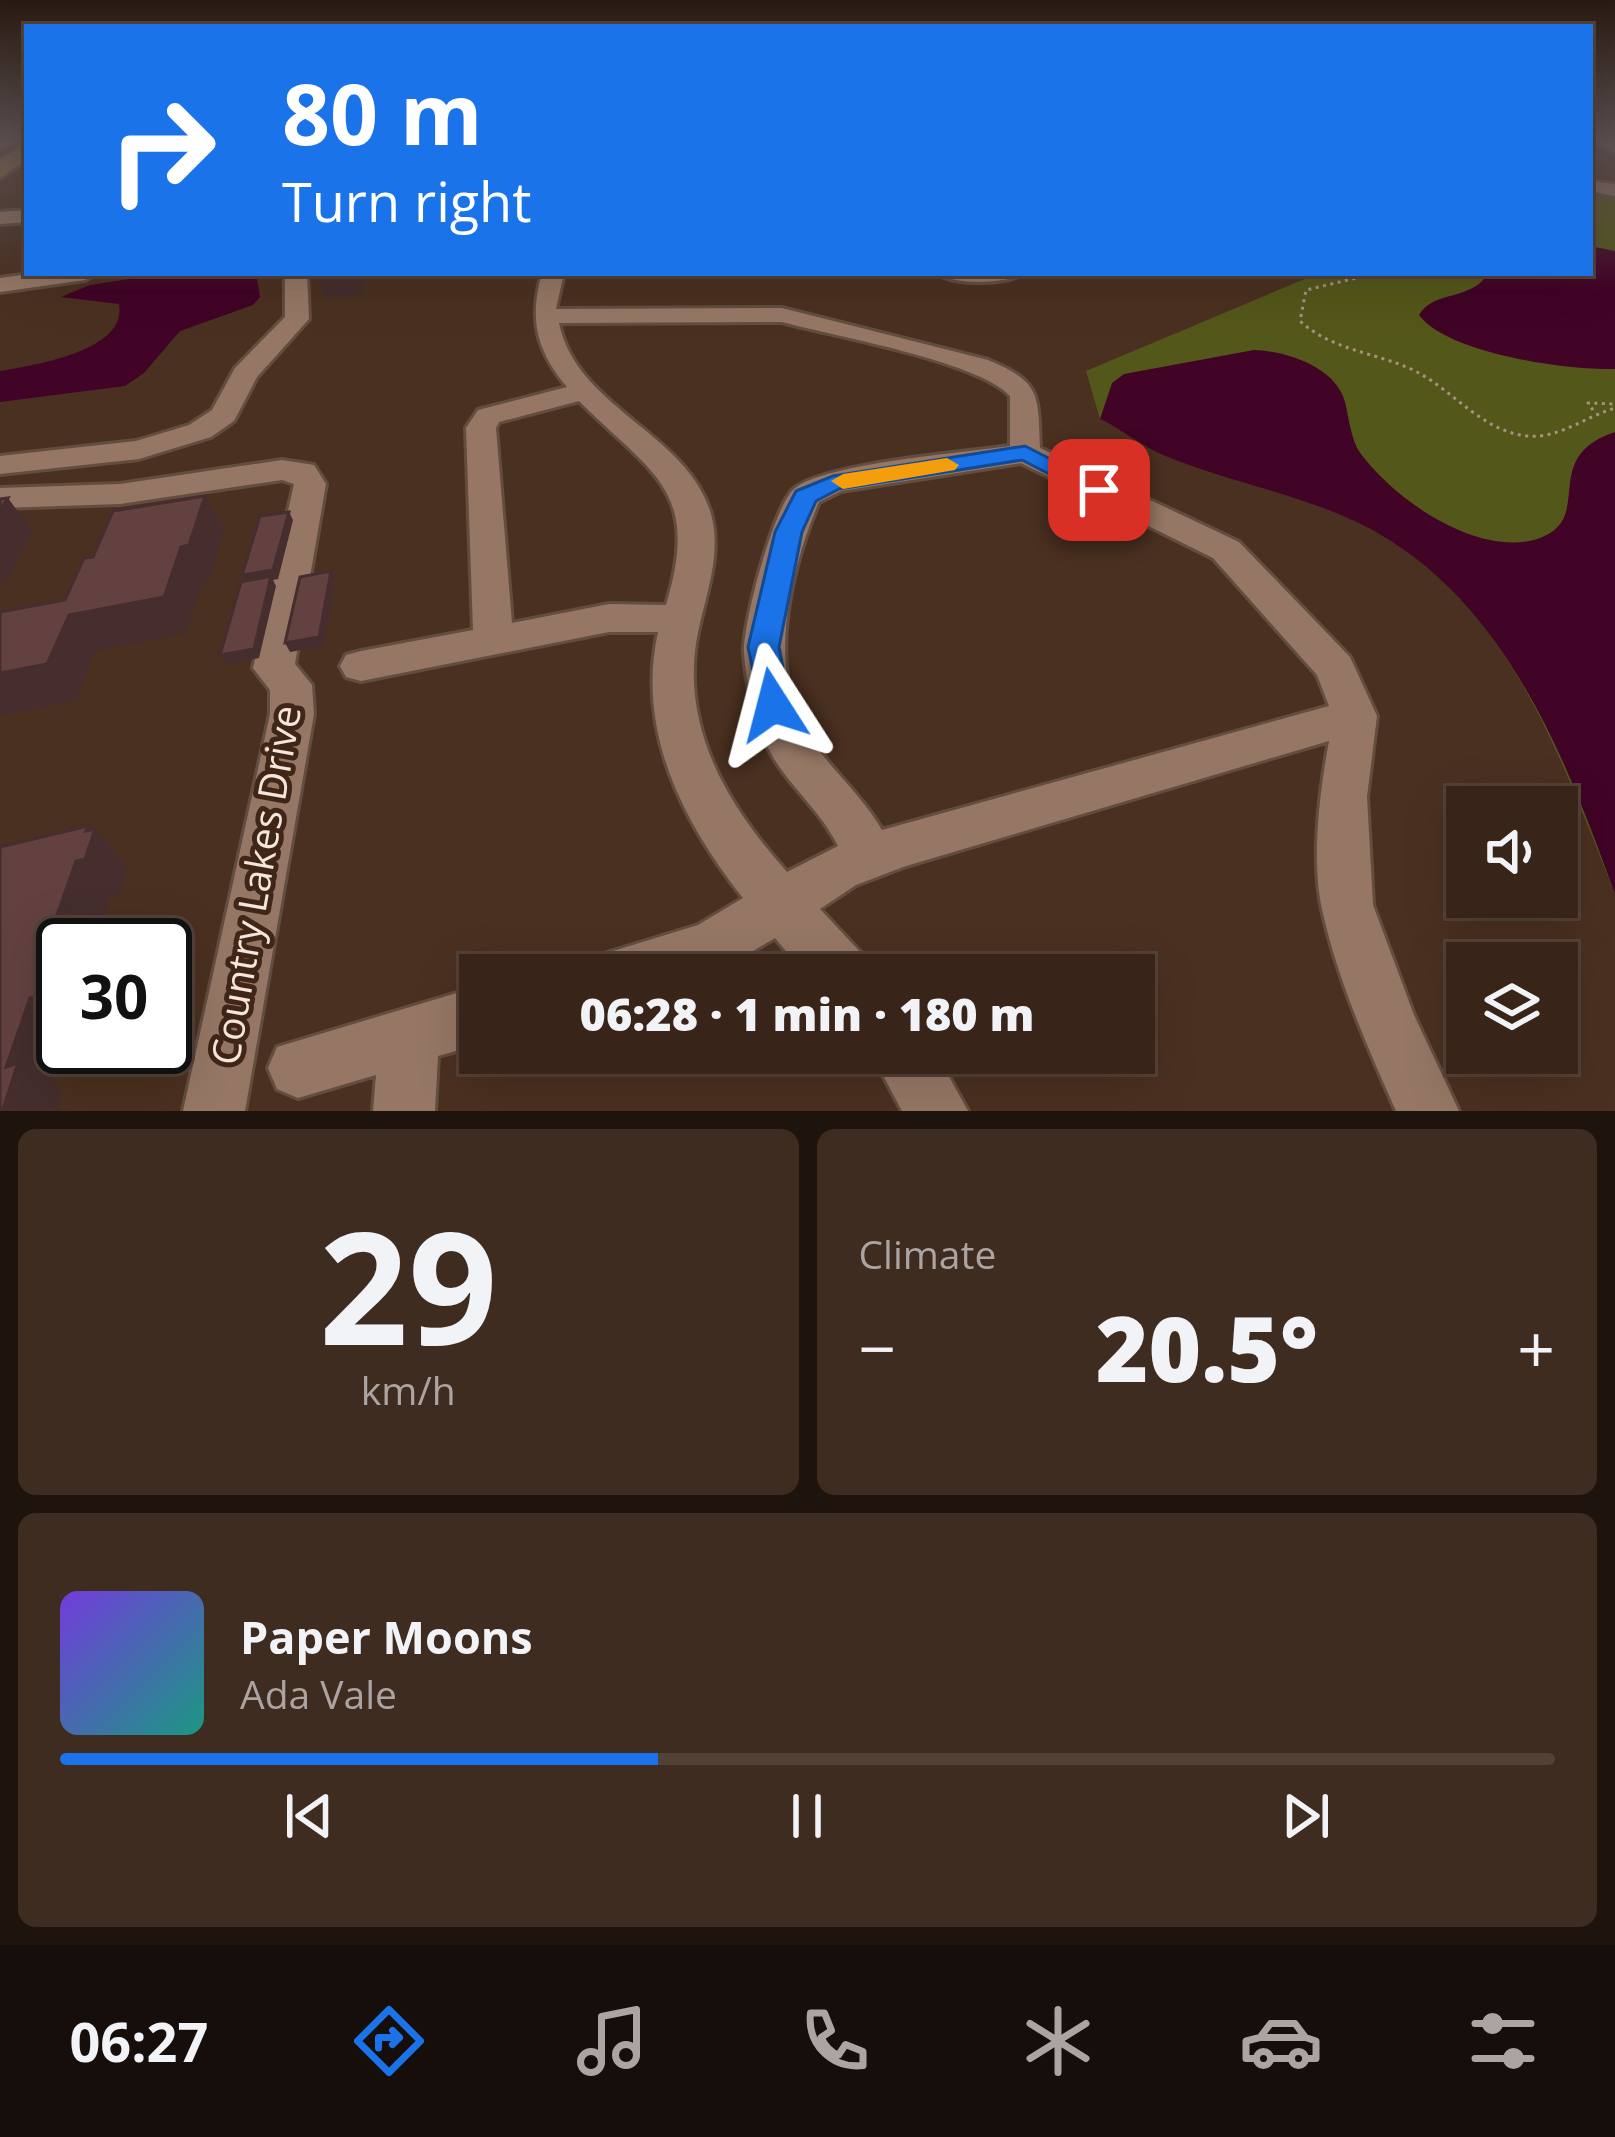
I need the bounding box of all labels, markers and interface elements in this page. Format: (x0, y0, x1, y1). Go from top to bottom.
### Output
text: 80 m (282, 55, 482, 170)
icon: right (84, 72, 240, 228)
text: Turn right (282, 164, 531, 238)
pin (1048, 439, 1150, 541)
icon: arrive (1066, 457, 1132, 523)
position arrow (710, 642, 836, 768)
street label: Country Lakes Drive (197, 701, 312, 1069)
map controls (1446, 786, 1578, 1074)
button: sound (1446, 786, 1578, 918)
speed limit sign: 30 (36, 918, 192, 1074)
button: layers (1446, 942, 1578, 1074)
text: 06:28 · 1 min · 180 m (580, 983, 1034, 1044)
text: 29 (319, 1178, 497, 1391)
text: Climate (859, 1227, 996, 1280)
text: 20.5° (1096, 1286, 1318, 1408)
text: − (859, 1302, 896, 1392)
text: + (1517, 1302, 1555, 1392)
text: km/h (361, 1363, 456, 1416)
text: Paper Moons (240, 1606, 533, 1667)
text: Ada Vale (240, 1667, 397, 1720)
icon: previous (276, 1783, 342, 1849)
icon: pause (774, 1783, 840, 1849)
icon: next (1273, 1783, 1339, 1849)
icon: directions (347, 1999, 431, 2083)
icon: music (570, 1999, 654, 2083)
icon: phone (793, 1999, 877, 2083)
icon: climate (1016, 1999, 1100, 2083)
icon: car (1239, 1999, 1323, 2083)
icon: filters (1461, 1999, 1545, 2083)
text: 06:27 (69, 2004, 208, 2078)

